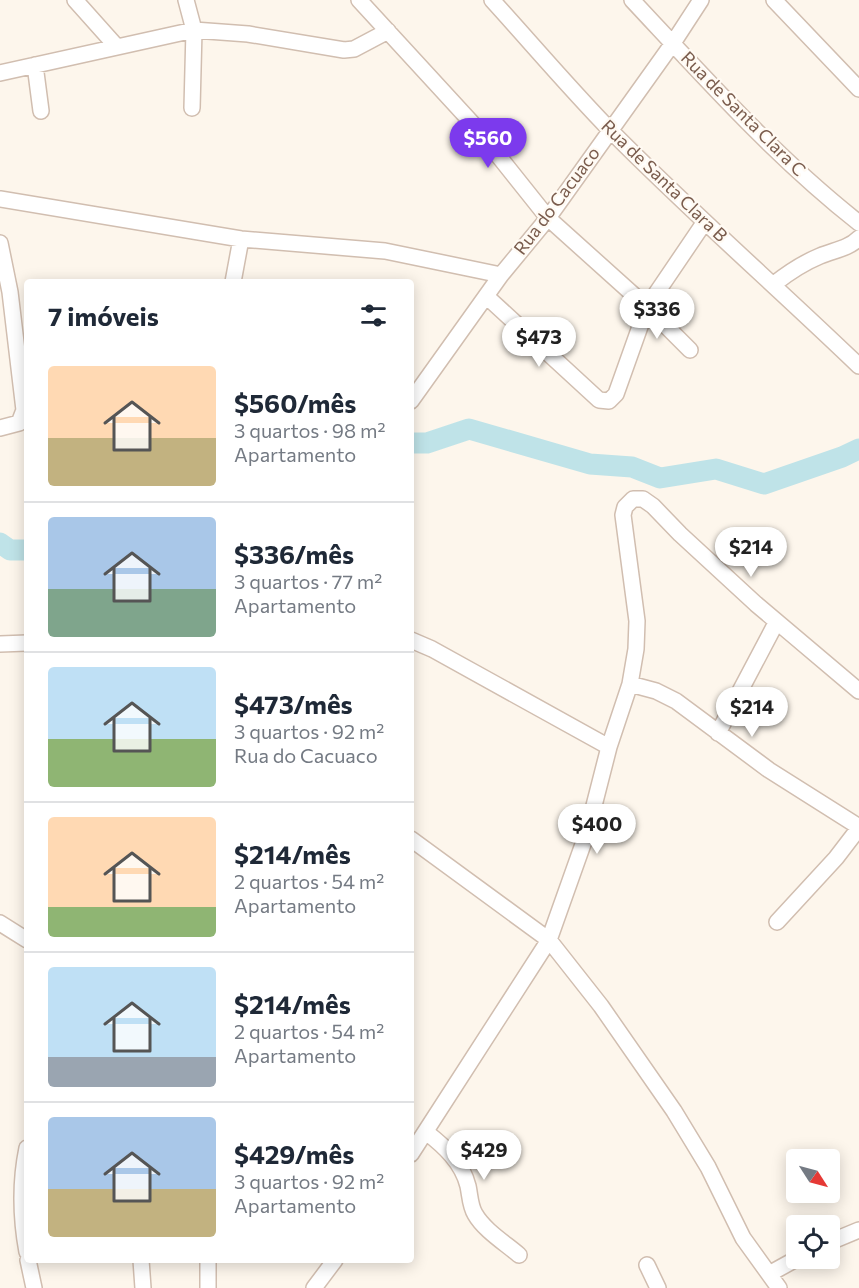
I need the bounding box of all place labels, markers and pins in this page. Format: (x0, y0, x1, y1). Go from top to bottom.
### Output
pin: $560 (452, 118, 524, 169)
pin: $336 (621, 289, 693, 340)
pin: $473 (503, 317, 575, 368)
pin: $214 (715, 527, 787, 578)
pin: $214 (716, 687, 788, 738)
pin: $400 (561, 804, 633, 855)
pin: $429 (448, 1130, 520, 1181)

